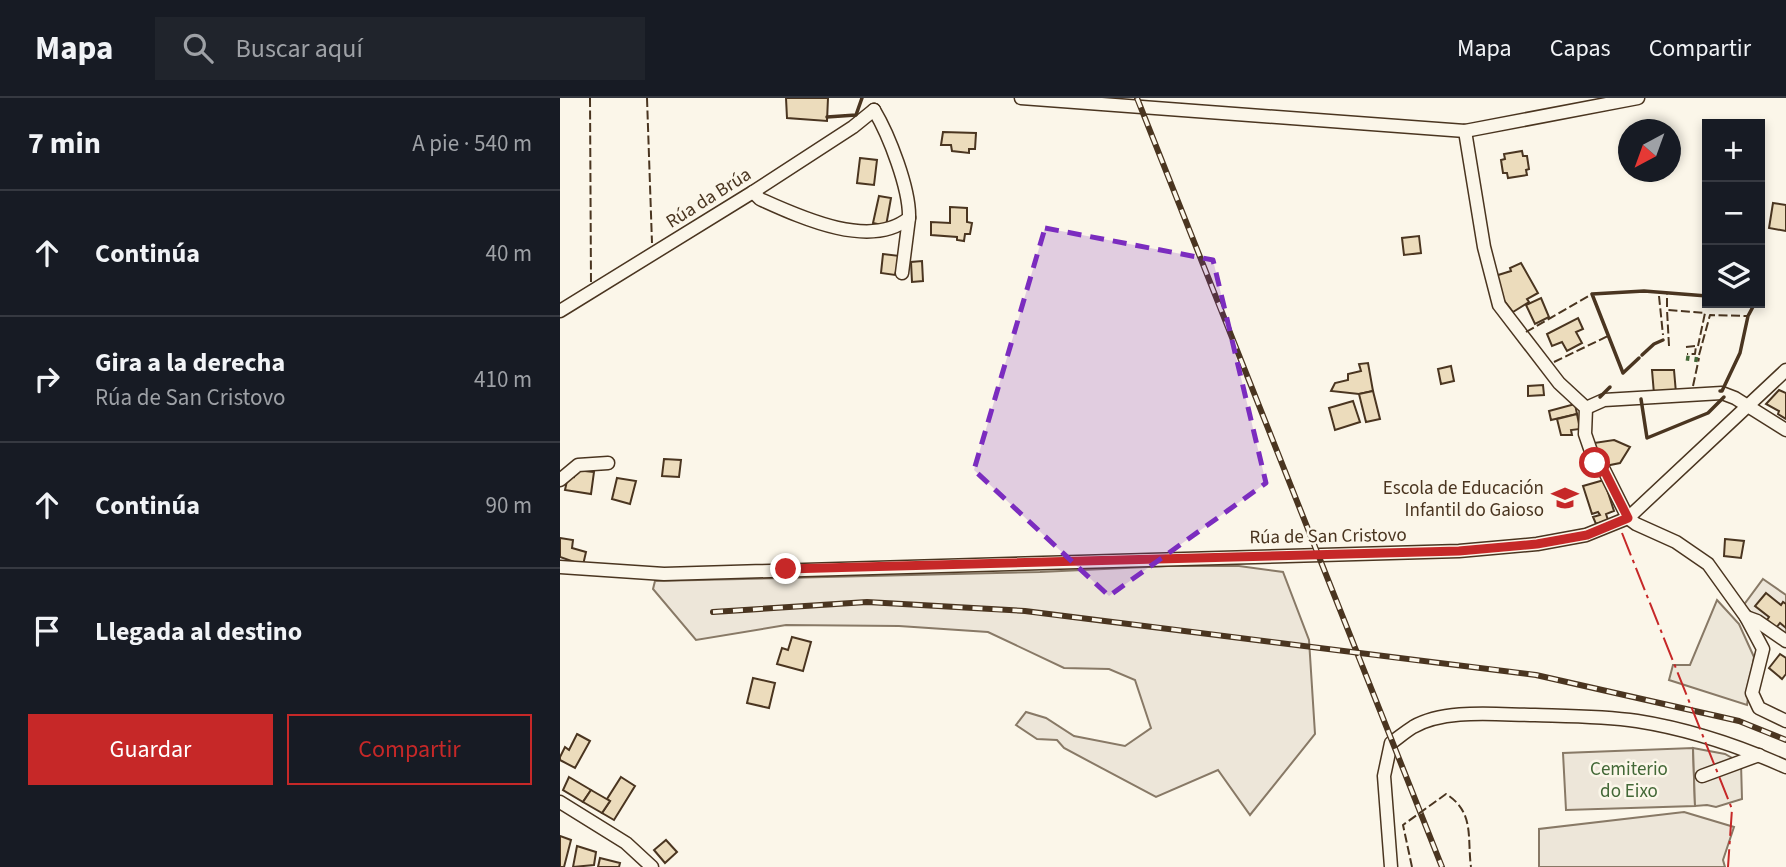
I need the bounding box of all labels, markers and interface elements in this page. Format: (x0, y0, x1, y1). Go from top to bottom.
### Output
search box (155, 17, 645, 80)
text: Mapa (35, 25, 113, 72)
icon: search (179, 29, 217, 67)
text: Buscar aquí (235, 30, 363, 67)
text: Mapa (1457, 31, 1512, 66)
text: Capas (1550, 31, 1611, 66)
text: Compartir (1649, 31, 1751, 66)
north arrow (1618, 119, 1681, 182)
map controls (1702, 119, 1765, 308)
button: + (1702, 119, 1765, 182)
text: 7 min (28, 122, 101, 165)
text: A pie · 540 m (412, 127, 532, 160)
street label: Rúa da Brúa (661, 161, 757, 235)
button: − (1702, 182, 1765, 245)
icon: ahead (28, 234, 66, 272)
text: Continúa (95, 235, 200, 272)
text: 40 m (485, 237, 532, 270)
button: layers (1702, 245, 1765, 308)
text: Gira a la derecha (95, 344, 285, 381)
icon: right (28, 360, 66, 398)
text: 410 m (474, 363, 532, 396)
text: Rúa de San Cristovo (95, 381, 286, 414)
route start (1579, 447, 1610, 478)
place label: Escola de Educación Infantil do Gaioso (1383, 475, 1544, 524)
school or university icon: Escola de Educación Infantil do Gaioso (1550, 483, 1580, 513)
icon: ahead (28, 486, 66, 524)
text: Continúa (95, 487, 200, 524)
text: 90 m (485, 489, 532, 522)
street label: Rúa de San Cristovo (1249, 522, 1407, 551)
route end (770, 553, 801, 584)
icon: arrive (28, 612, 66, 650)
text: Llegada al destino (95, 613, 302, 650)
button: Guardar (28, 714, 273, 785)
button: Compartir (287, 714, 532, 785)
park label: Cemiterio do Eixo (1590, 756, 1668, 805)

